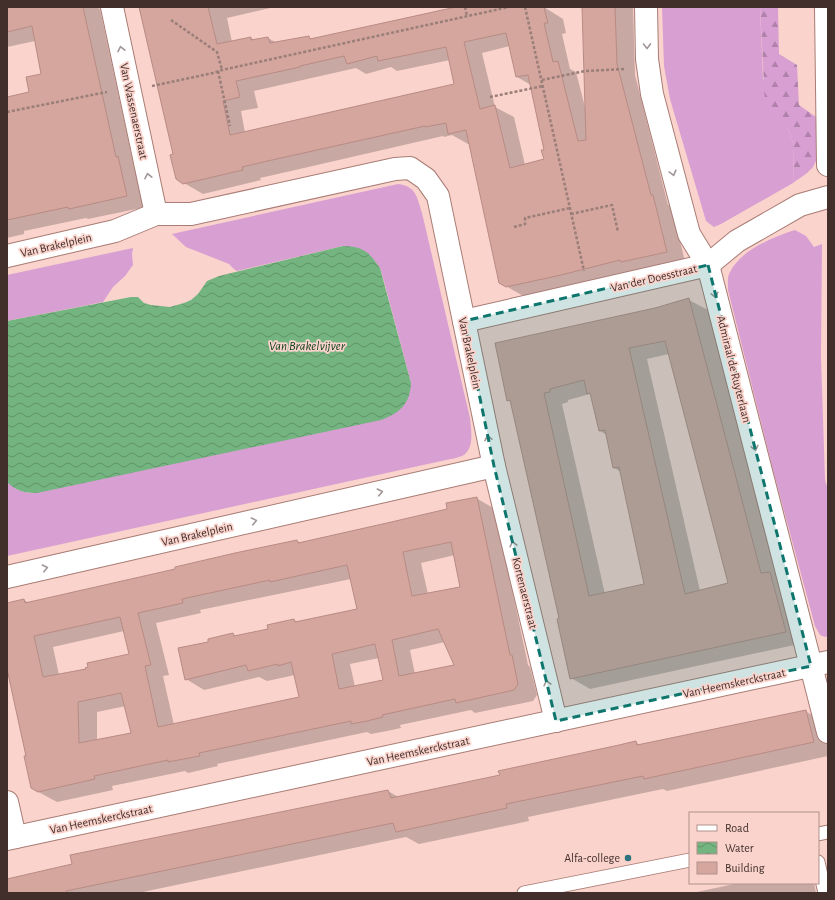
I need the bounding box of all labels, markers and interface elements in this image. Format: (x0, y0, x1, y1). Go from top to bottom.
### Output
one-way arrow (643, 43, 651, 49)
one-way arrow (117, 46, 125, 52)
street label: Van Wassenaerstraat (118, 62, 150, 160)
one-way arrow (668, 169, 677, 176)
one-way arrow (144, 173, 152, 179)
street label: Van Brakelplein (19, 231, 93, 259)
street label: Van der Doesstraat (610, 262, 698, 294)
one-way arrow (710, 291, 719, 298)
street label: Admiraal de Ruyterlaan (714, 314, 753, 424)
street label: Van Brakelplein (457, 316, 483, 390)
water label: Van Brakelvijver (269, 340, 346, 353)
one-way arrow (484, 435, 493, 442)
one-way arrow (750, 445, 758, 451)
one-way arrow (377, 488, 384, 496)
one-way arrow (250, 517, 257, 525)
street label: Van Brakelplein (160, 520, 234, 548)
one-way arrow (509, 540, 517, 547)
street label: Kortenaerstraat (510, 556, 540, 630)
one-way arrow (42, 565, 48, 573)
street label: Van Heemskerckstraat (682, 666, 787, 700)
one-way arrow (543, 680, 551, 687)
street label: Van Heemskerckstraat (366, 734, 471, 768)
street label: Van Heemskerckstraat (49, 802, 154, 836)
legend (689, 812, 819, 884)
text: Road (725, 822, 749, 834)
text: Water (725, 842, 754, 854)
place label: Alfa-college (564, 852, 620, 864)
marker: Alfa-college (623, 853, 633, 863)
text: Building (725, 862, 765, 874)

